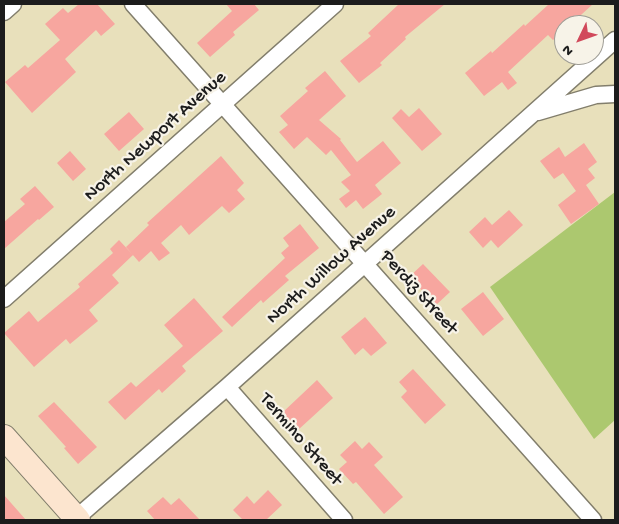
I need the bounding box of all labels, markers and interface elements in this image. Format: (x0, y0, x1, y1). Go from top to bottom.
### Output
north arrow (554, 15, 604, 65)
text: N (559, 41, 578, 59)
street label: North Newport Avenue (80, 67, 232, 207)
street label: North Willow Avenue (263, 202, 401, 330)
street label: Perdiz Street (374, 246, 462, 340)
street label: Termino Street (254, 389, 346, 491)

